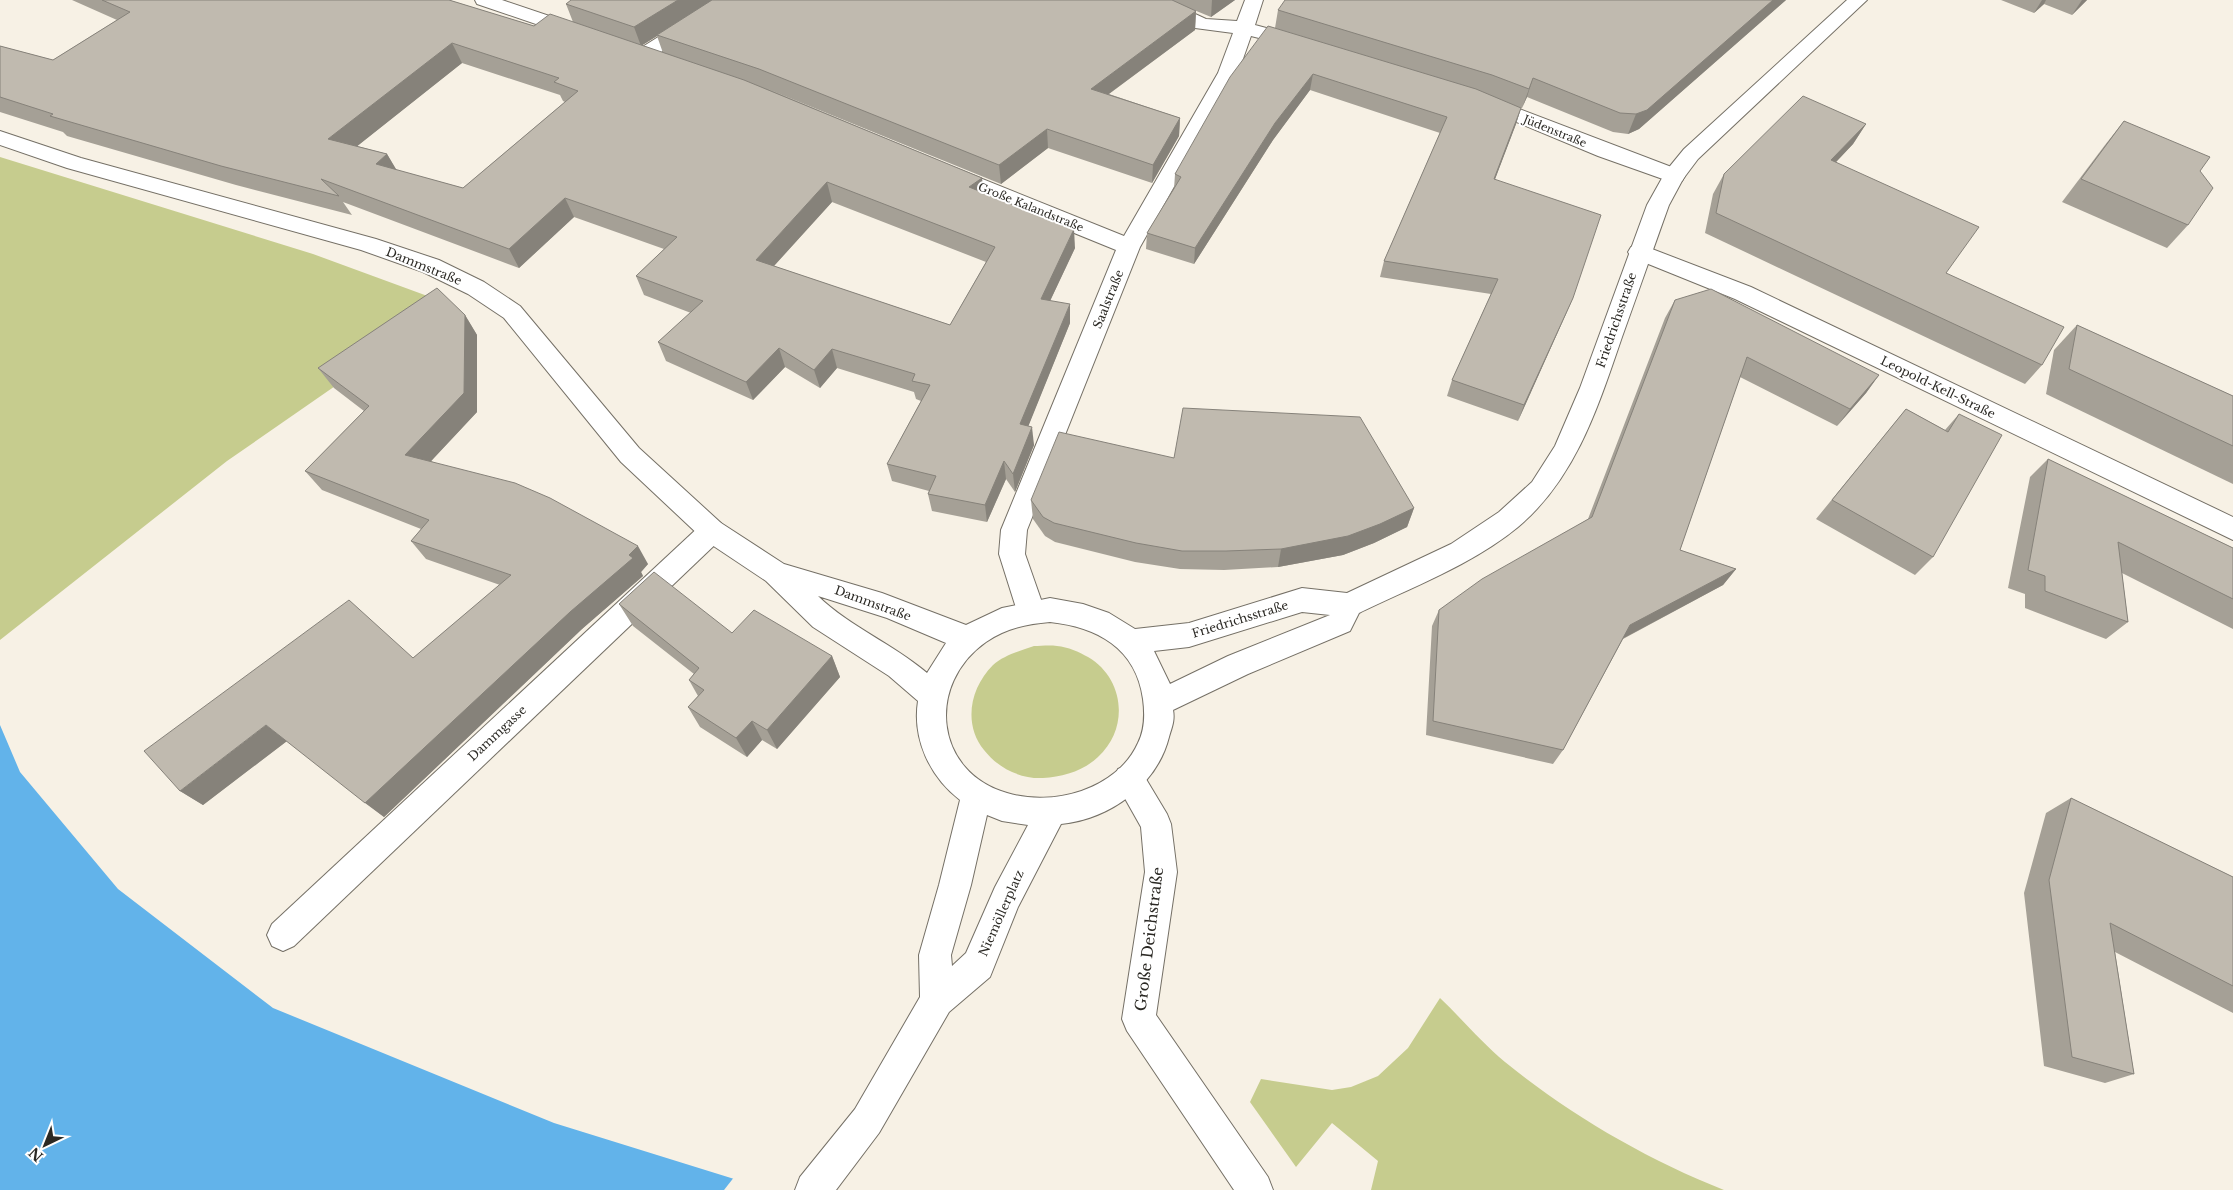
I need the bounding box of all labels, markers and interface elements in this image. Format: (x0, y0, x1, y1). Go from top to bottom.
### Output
street label: Jüdenstraße (1519, 111, 1589, 150)
street label: Große Kalandstraße (976, 179, 1086, 235)
street label: Dammstraße (384, 244, 464, 288)
street label: Saalstraße (1089, 267, 1127, 331)
street label: Friedrichsstraße (1593, 270, 1639, 370)
street label: Leopold-Kell-Straße (1878, 353, 1998, 421)
street label: Dammstraße (833, 582, 913, 624)
street label: Friedrichsstraße (1190, 597, 1290, 641)
street label: Dammgasse (465, 702, 529, 764)
street label: Große Deichstraße (1131, 866, 1167, 1012)
street label: Niemöllerplatz (975, 867, 1027, 958)
north arrow (20, 1120, 70, 1170)
text: N (25, 1143, 47, 1166)

